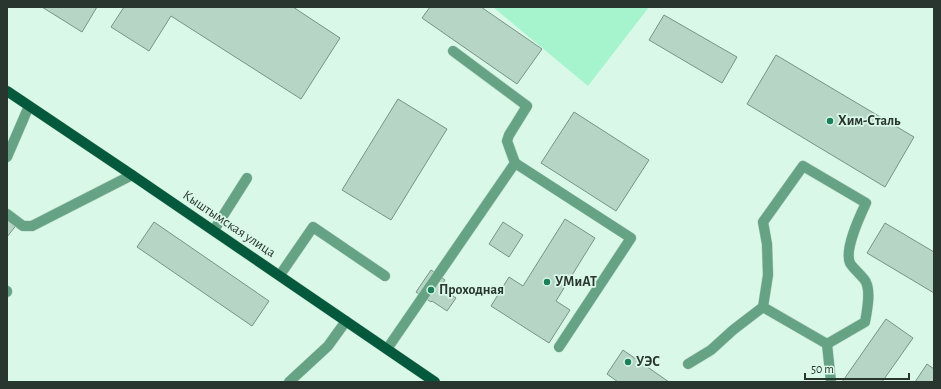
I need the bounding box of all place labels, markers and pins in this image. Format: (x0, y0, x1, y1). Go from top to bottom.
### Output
place label: Хим-Сталь (838, 114, 901, 128)
marker: Хим-Сталь (825, 116, 835, 126)
place label: УМиАТ (555, 275, 597, 289)
marker: УМиАТ (542, 277, 552, 287)
place label: Проходная (439, 283, 504, 297)
marker: Проходная (426, 285, 436, 295)
place label: УЭС (636, 355, 660, 369)
marker: УЭС (623, 357, 633, 367)

